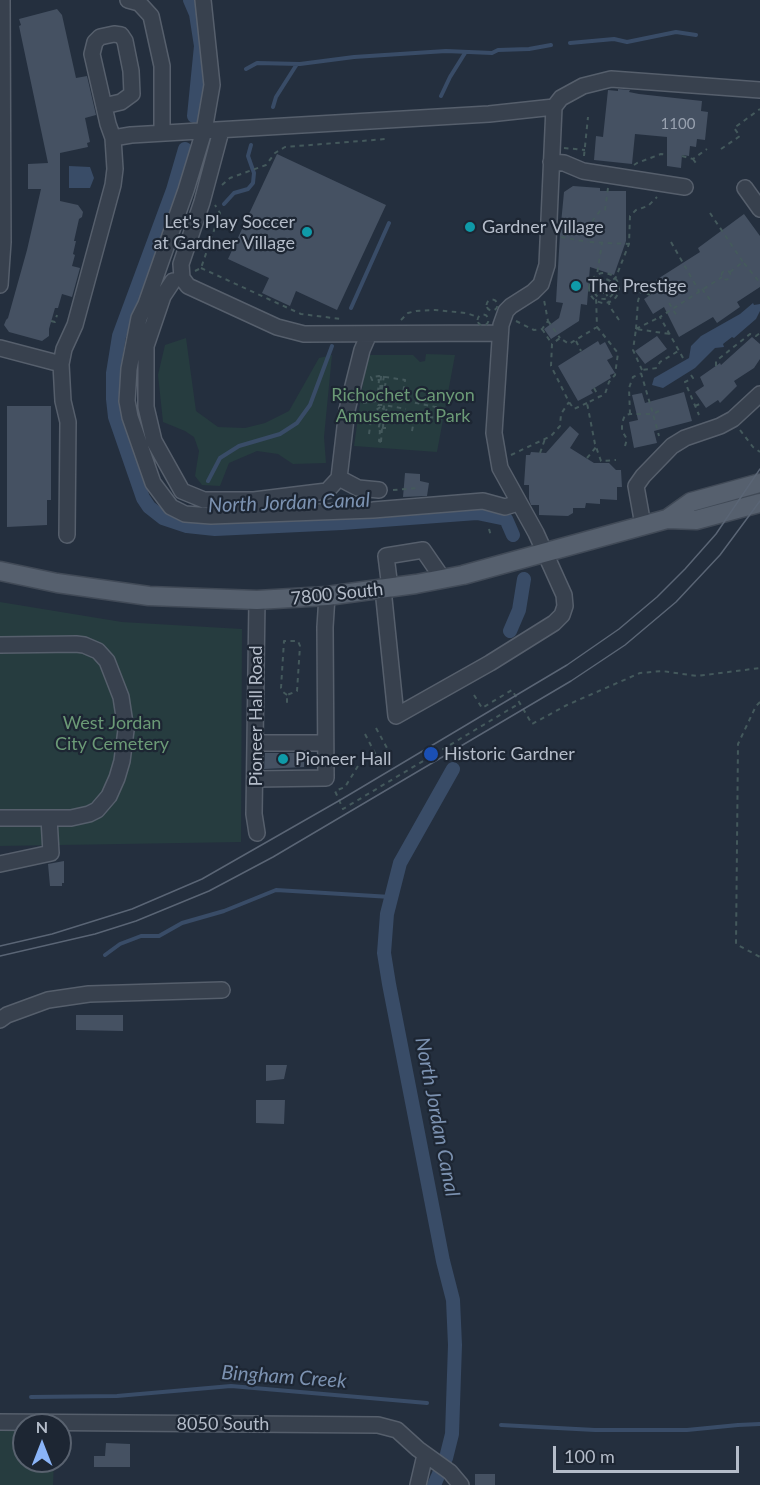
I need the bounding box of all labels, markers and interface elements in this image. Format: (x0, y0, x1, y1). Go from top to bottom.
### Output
house number: 1100 (661, 115, 695, 133)
place label: Let's Play Soccer at Gardner Village (153, 211, 295, 254)
place label: Gardner Village (482, 216, 604, 238)
marker: Gardner Village (463, 220, 477, 234)
marker: Let's Play Soccer at Gardner Village (300, 225, 314, 239)
place label: The Prestige (588, 275, 687, 297)
marker: The Prestige (569, 279, 583, 293)
park label: Richochet Canyon Amusement Park (331, 384, 475, 426)
water label: North Jordan Canal (208, 488, 370, 518)
street label: 7800 South (290, 578, 384, 610)
street label: Pioneer Hall Road (245, 646, 267, 786)
park label: West Jordan City Cemetery (55, 712, 169, 754)
place label: Historic Gardner (444, 743, 575, 765)
marker: Historic Gardner (422, 745, 440, 763)
place label: Pioneer Hall (295, 748, 391, 770)
marker: Pioneer Hall (276, 752, 290, 766)
water label: North Jordan Canal (410, 1035, 464, 1199)
water label: Bingham Creek (221, 1361, 347, 1393)
north arrow (12, 1413, 72, 1473)
street label: 8050 South (177, 1413, 269, 1435)
text: N (36, 1417, 48, 1436)
scale bar (556, 1434, 742, 1472)
text: 100 m (564, 1445, 615, 1467)

